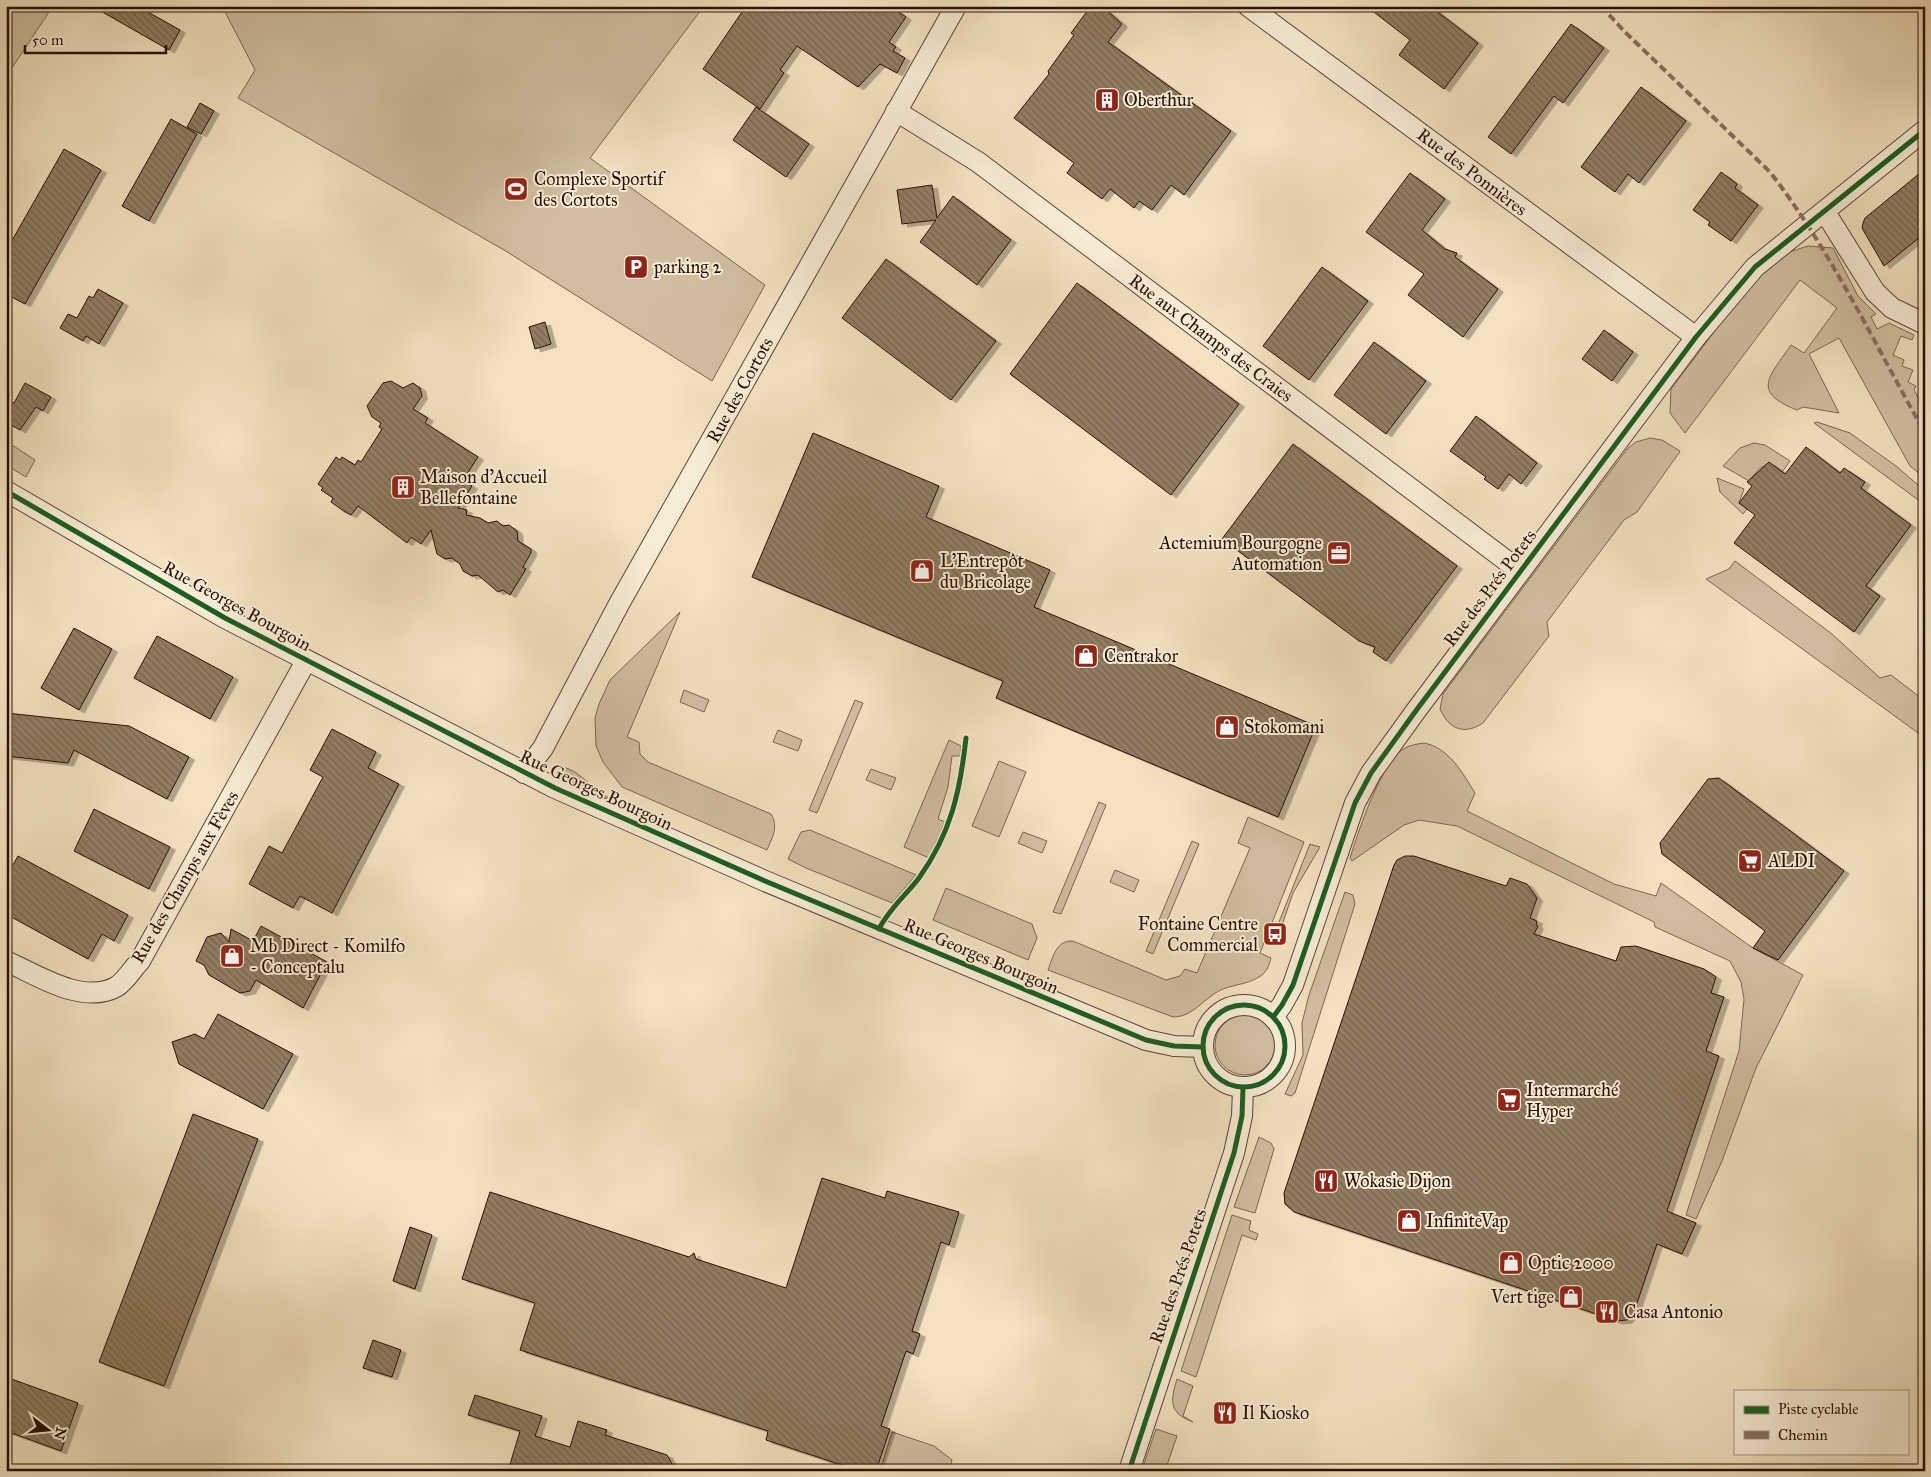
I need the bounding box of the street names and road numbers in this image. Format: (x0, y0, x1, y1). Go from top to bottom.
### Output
street label: Rue des Ponnières (1413, 123, 1531, 221)
street label: Rue aux Champs des Craies (1125, 269, 1297, 407)
street label: Rue des Cortots (702, 333, 778, 447)
street label: Rue des Prés Potets (1439, 525, 1541, 651)
street label: Rue Georges Bourgoin (159, 556, 315, 657)
street label: Rue Georges Bourgoin (516, 745, 676, 836)
street label: Rue des Champs aux Fèves (127, 787, 243, 967)
street label: Rue Georges Bourgoin (900, 913, 1062, 1000)
street label: Rue des Prés Potets (1145, 1206, 1211, 1346)

